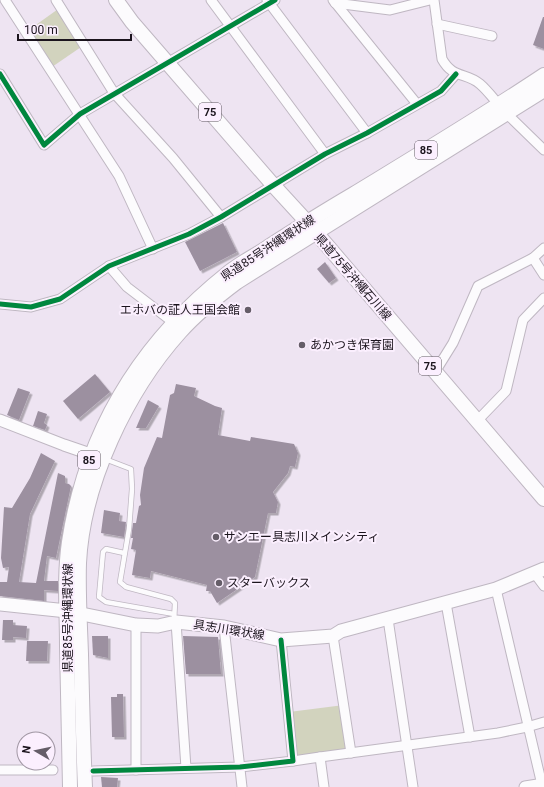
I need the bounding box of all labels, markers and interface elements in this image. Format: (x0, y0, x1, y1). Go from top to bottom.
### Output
scale bar (18, 16, 131, 42)
text: 100 m (24, 23, 58, 37)
road number: 75 (199, 103, 221, 121)
road number: 85 (415, 141, 437, 159)
street label: 県道85号沖縄環状線 (218, 212, 318, 284)
street label: 県道75号沖縄石川線 (312, 231, 394, 323)
place label: エホバの証人王国会館 (120, 303, 240, 317)
marker: エホバの証人王国会館 (243, 305, 253, 315)
place label: あかつき保育園 (310, 338, 394, 352)
marker: あかつき保育園 (297, 340, 307, 350)
road number: 75 (419, 357, 441, 375)
road number: 85 (78, 451, 100, 469)
place label: サンエー具志川メインシティ (224, 530, 379, 544)
marker: サンエー具志川メインシティ (211, 532, 221, 542)
street label: 県道85号沖縄環状線 (61, 563, 75, 673)
place label: スターバックス (227, 576, 311, 590)
marker: スターバックス (214, 578, 224, 588)
street label: 具志川環状線 (192, 617, 266, 643)
north arrow (16, 731, 56, 771)
text: N (20, 744, 34, 754)

